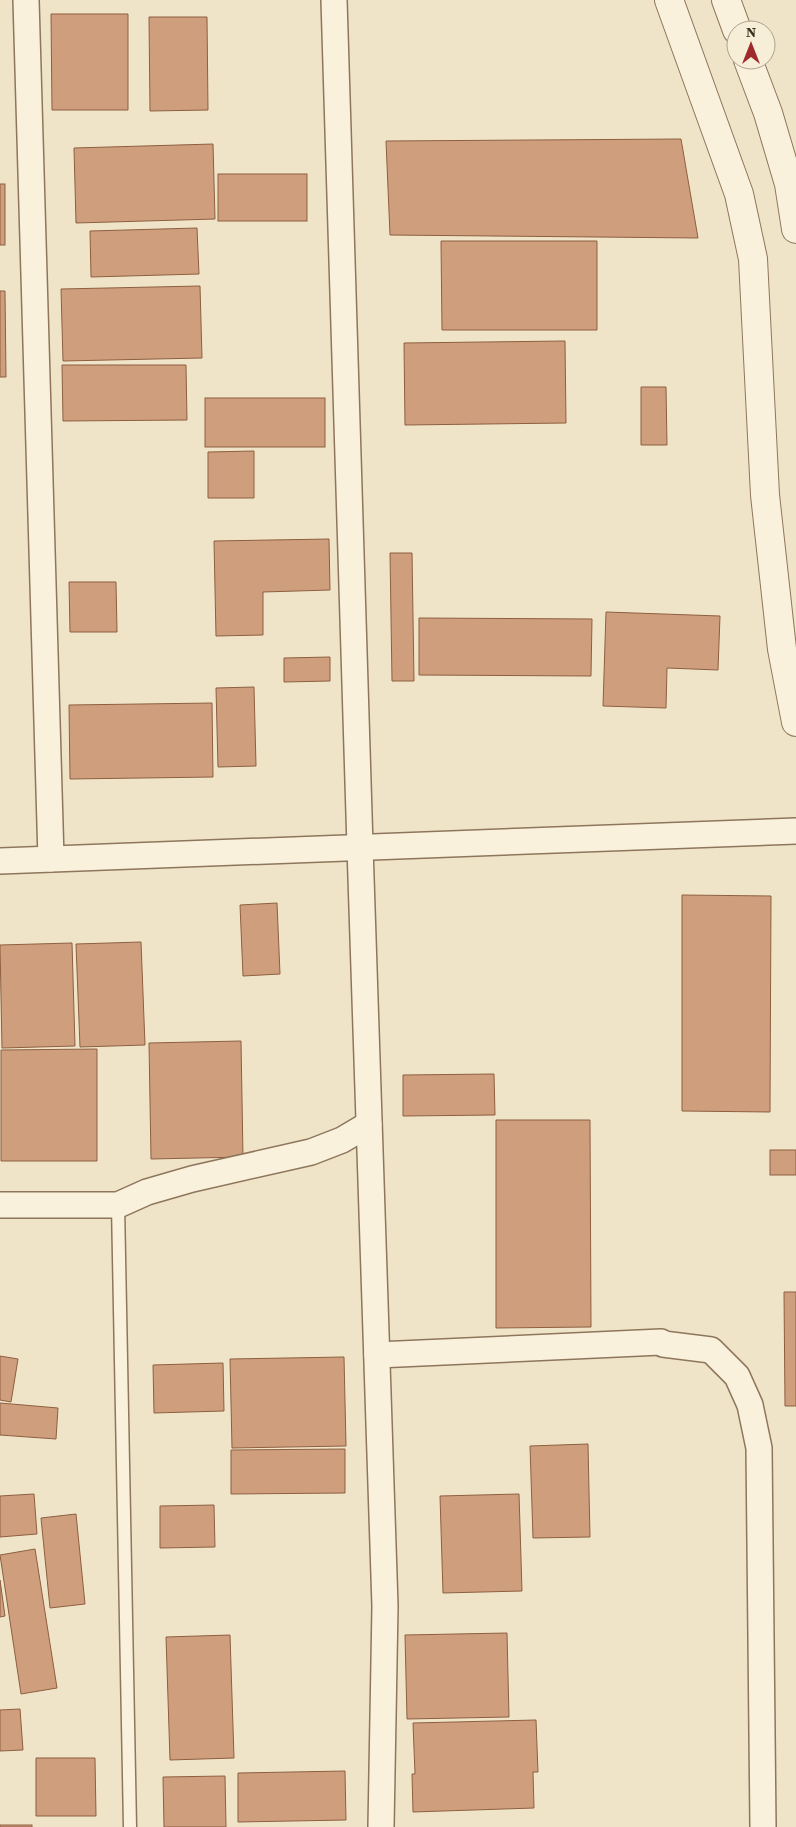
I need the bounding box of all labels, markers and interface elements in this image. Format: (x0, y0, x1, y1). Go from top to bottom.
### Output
north arrow (726, 20, 776, 70)
text: N (746, 22, 756, 42)

